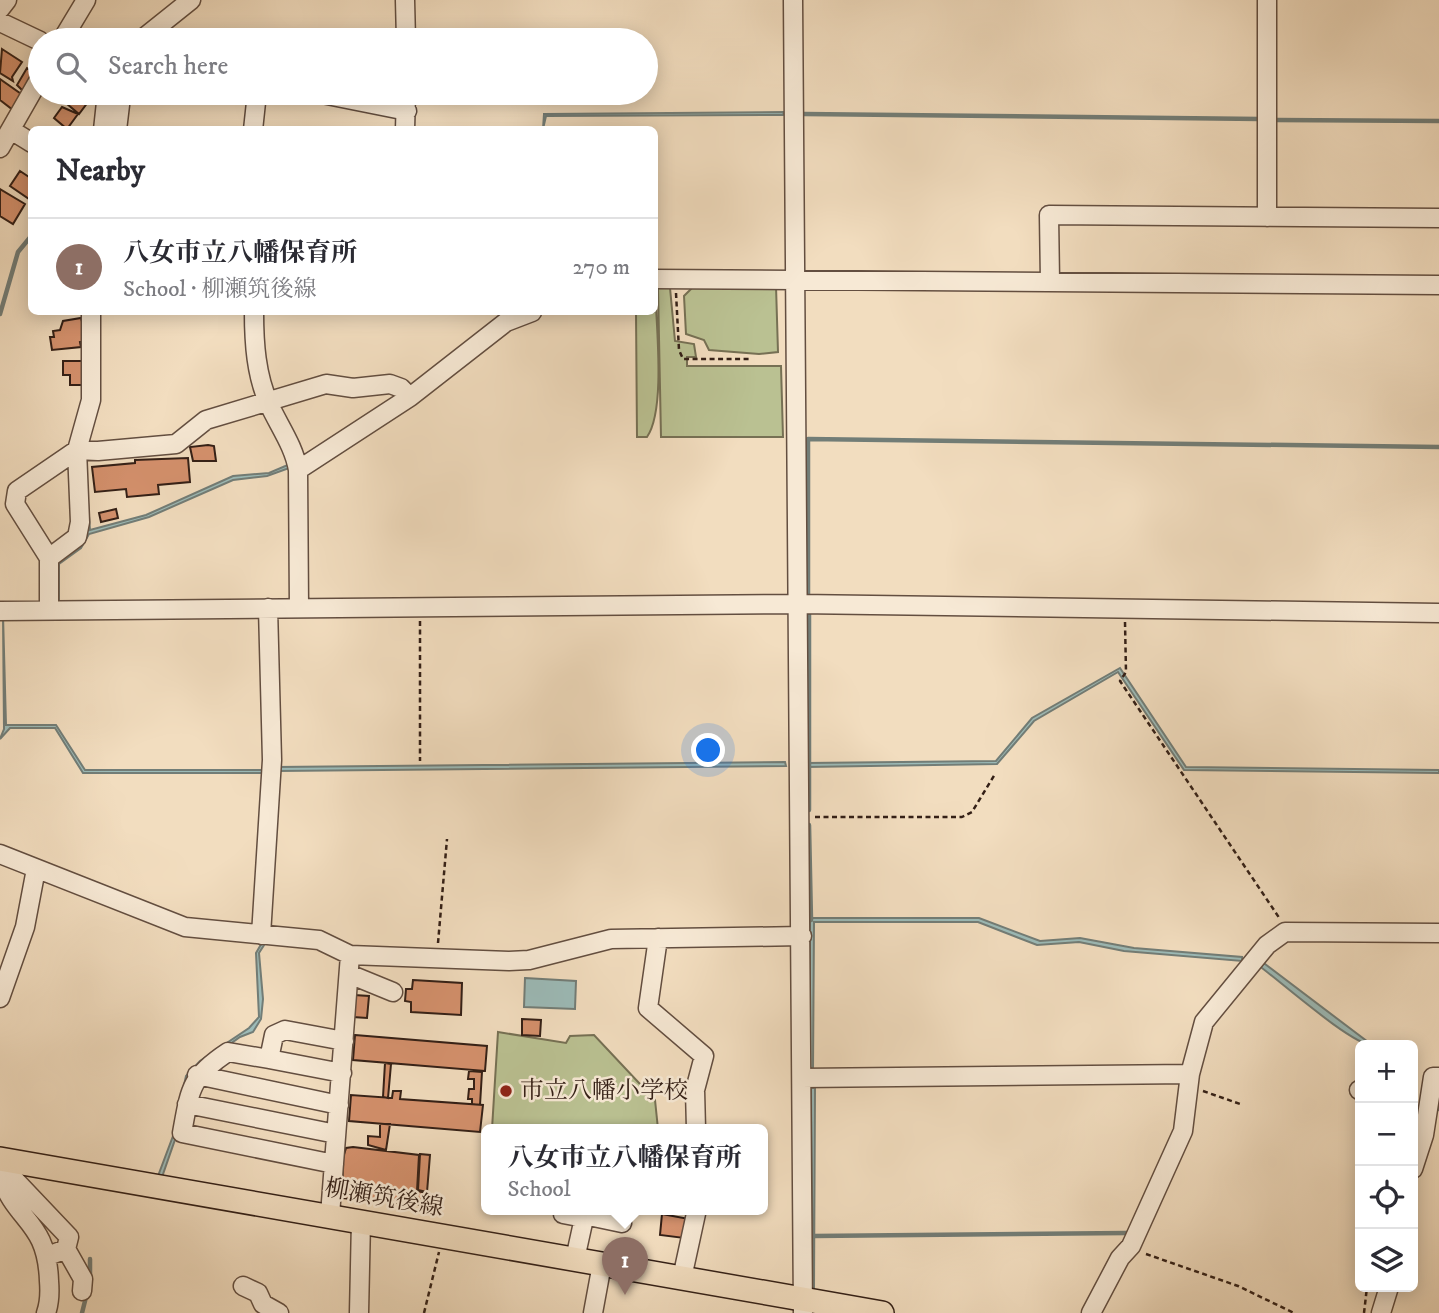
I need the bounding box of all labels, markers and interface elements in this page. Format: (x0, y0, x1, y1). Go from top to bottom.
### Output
search box (28, 28, 658, 105)
icon: search (52, 48, 90, 86)
text: Search here (108, 50, 228, 83)
text: Nearby (56, 153, 145, 190)
text: 八女市立八幡保育所 (123, 237, 357, 270)
text: 1 (75, 253, 83, 282)
text: 270 m (573, 253, 630, 282)
text: School · 柳瀬筑後線 (123, 275, 317, 304)
your location (691, 733, 725, 767)
map controls (1355, 1040, 1418, 1292)
button: + (1355, 1040, 1418, 1103)
place label: 市立八幡小学校 (520, 1076, 688, 1106)
marker: 市立八幡小学校 (498, 1083, 514, 1099)
button: − (1355, 1103, 1418, 1166)
popup (481, 1124, 768, 1215)
text: 八女市立八幡保育所 (507, 1142, 742, 1175)
button: locate (1355, 1166, 1418, 1229)
street label: 柳瀬筑後線 (322, 1173, 446, 1223)
text: School (507, 1175, 571, 1204)
button: layers (1355, 1229, 1418, 1292)
pin: 1 (602, 1237, 648, 1295)

